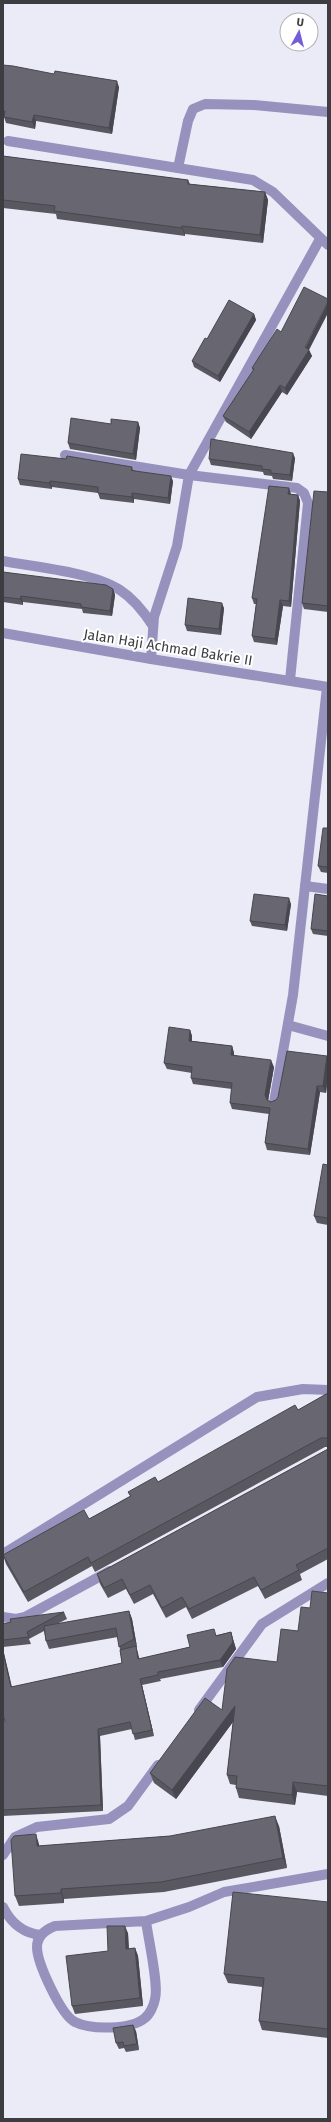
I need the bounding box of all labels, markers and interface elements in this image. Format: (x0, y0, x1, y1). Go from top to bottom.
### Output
north arrow (279, 12, 319, 52)
text: U (296, 16, 305, 29)
street label: Jalan Haji Achmad Bakrie II (82, 626, 254, 669)

